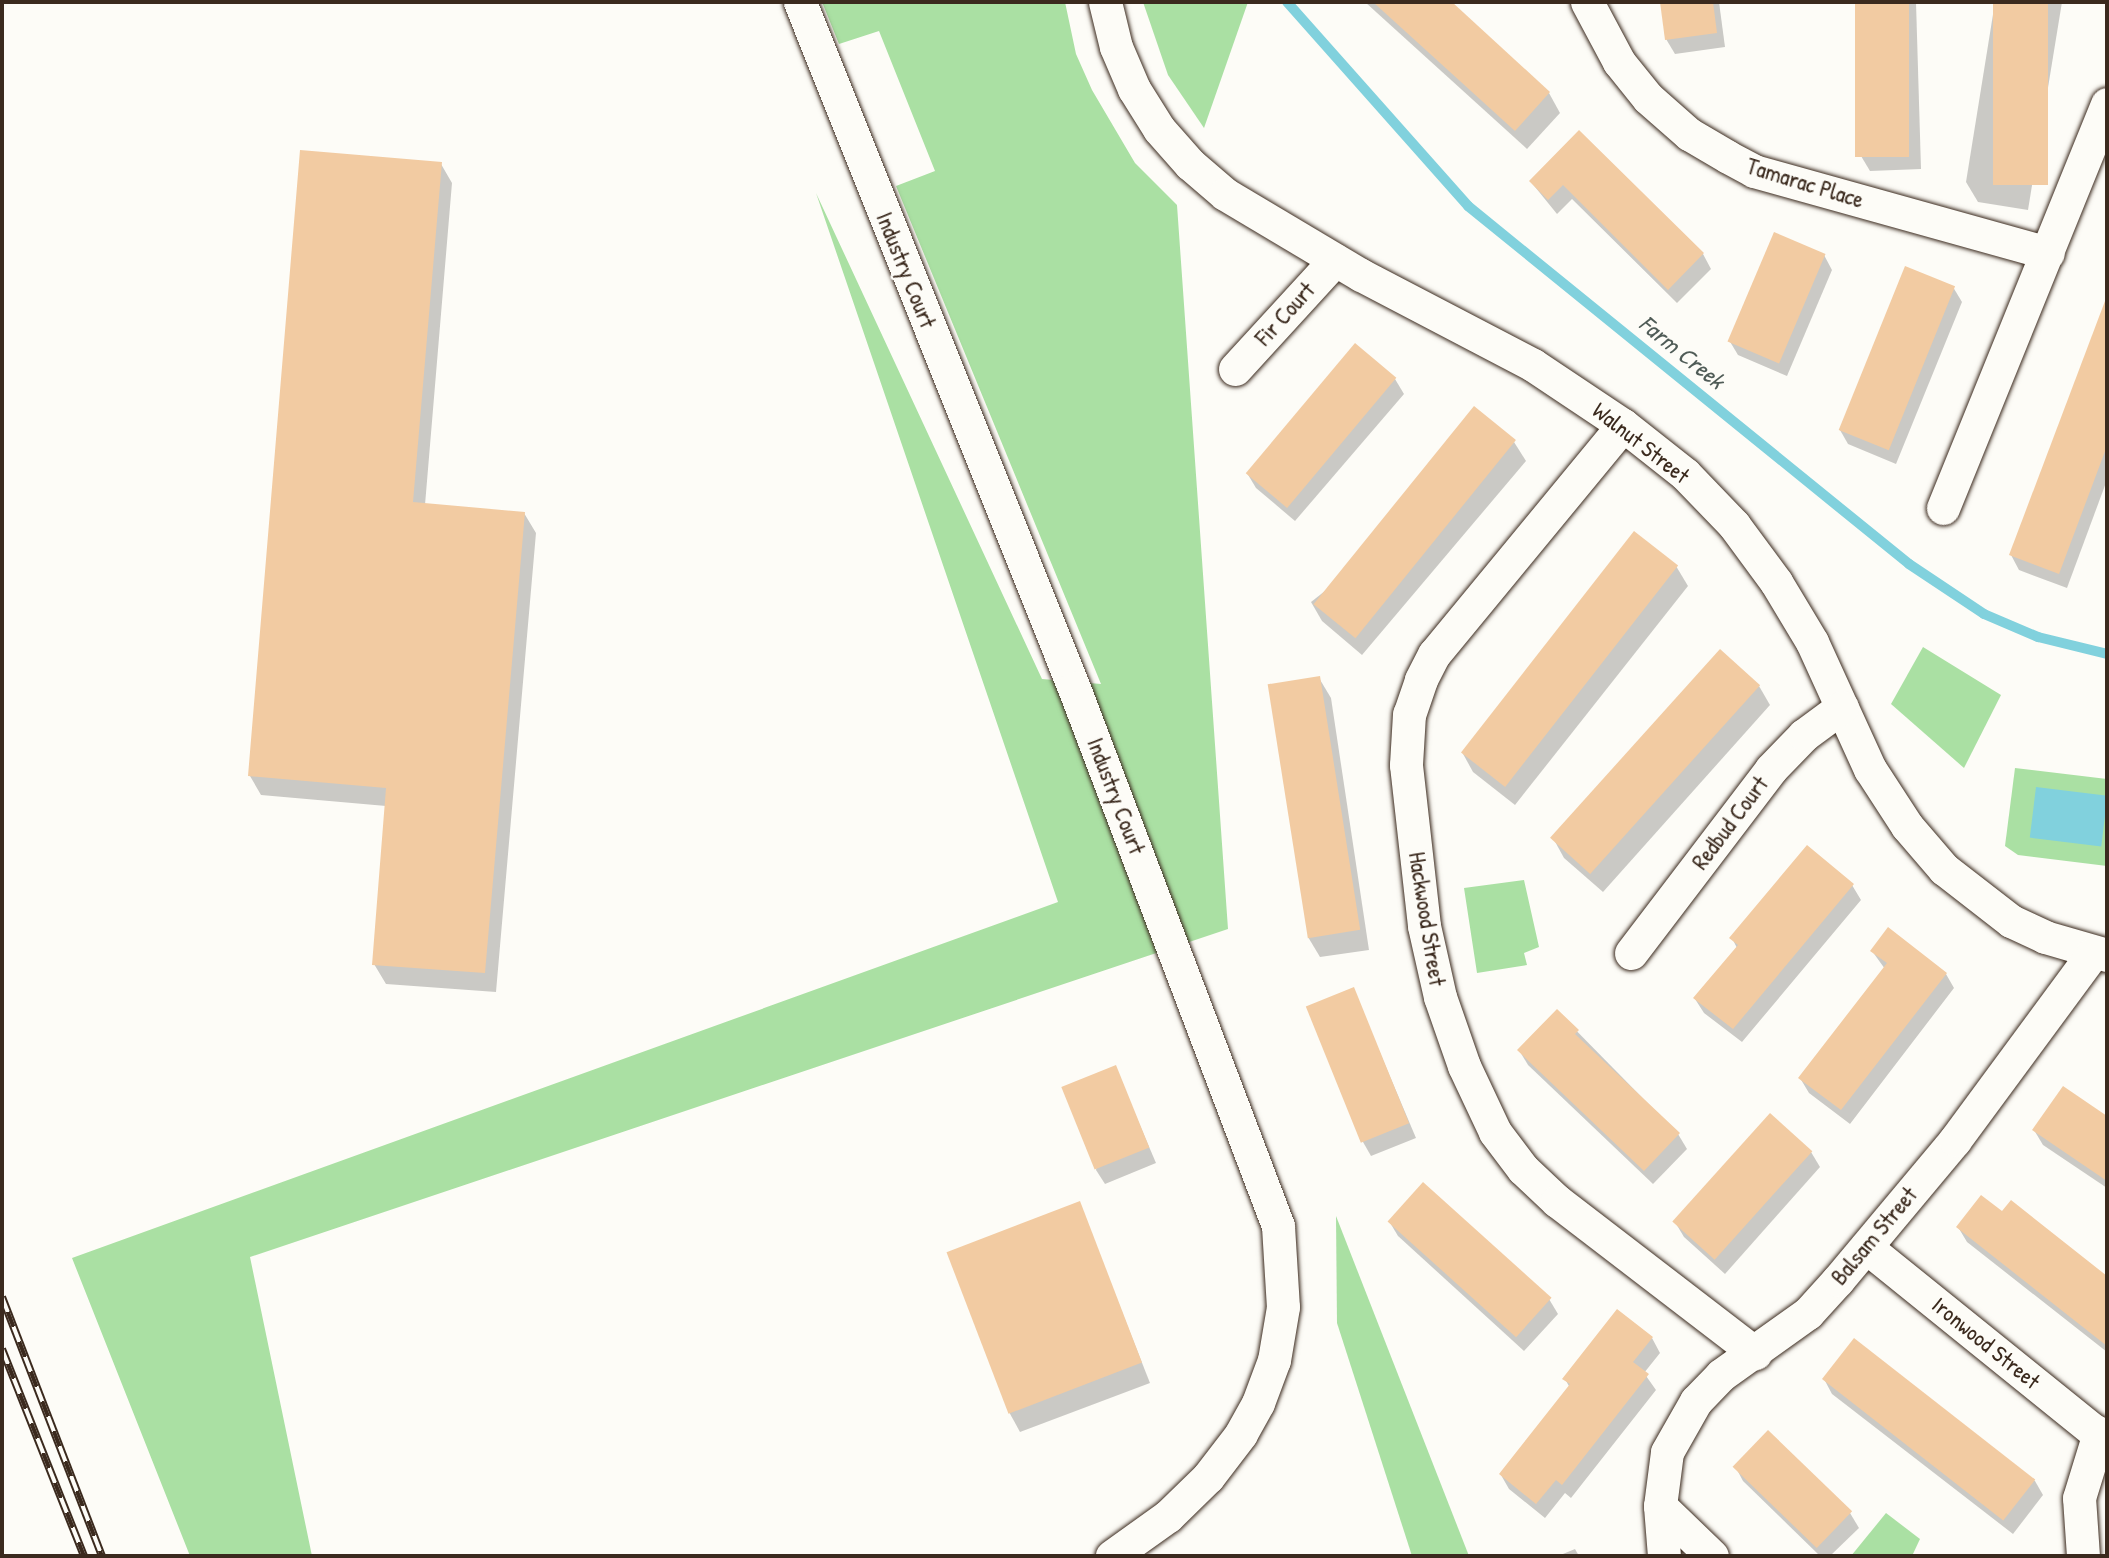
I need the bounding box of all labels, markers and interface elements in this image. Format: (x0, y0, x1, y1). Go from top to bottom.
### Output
street label: Tamarac Place (1743, 152, 1867, 214)
street label: Industry Court (870, 208, 942, 332)
street label: Fir Court (1249, 277, 1321, 351)
water label: Farm Creek (1634, 309, 1730, 395)
street label: Walnut Street (1587, 397, 1695, 489)
street label: Industry Court (1081, 734, 1151, 858)
street label: Redbud Court (1686, 771, 1774, 875)
street label: Hackwood Street (1403, 850, 1451, 988)
street label: Balsam Street (1825, 1181, 1923, 1291)
street label: Ironwood Street (1926, 1291, 2046, 1395)

